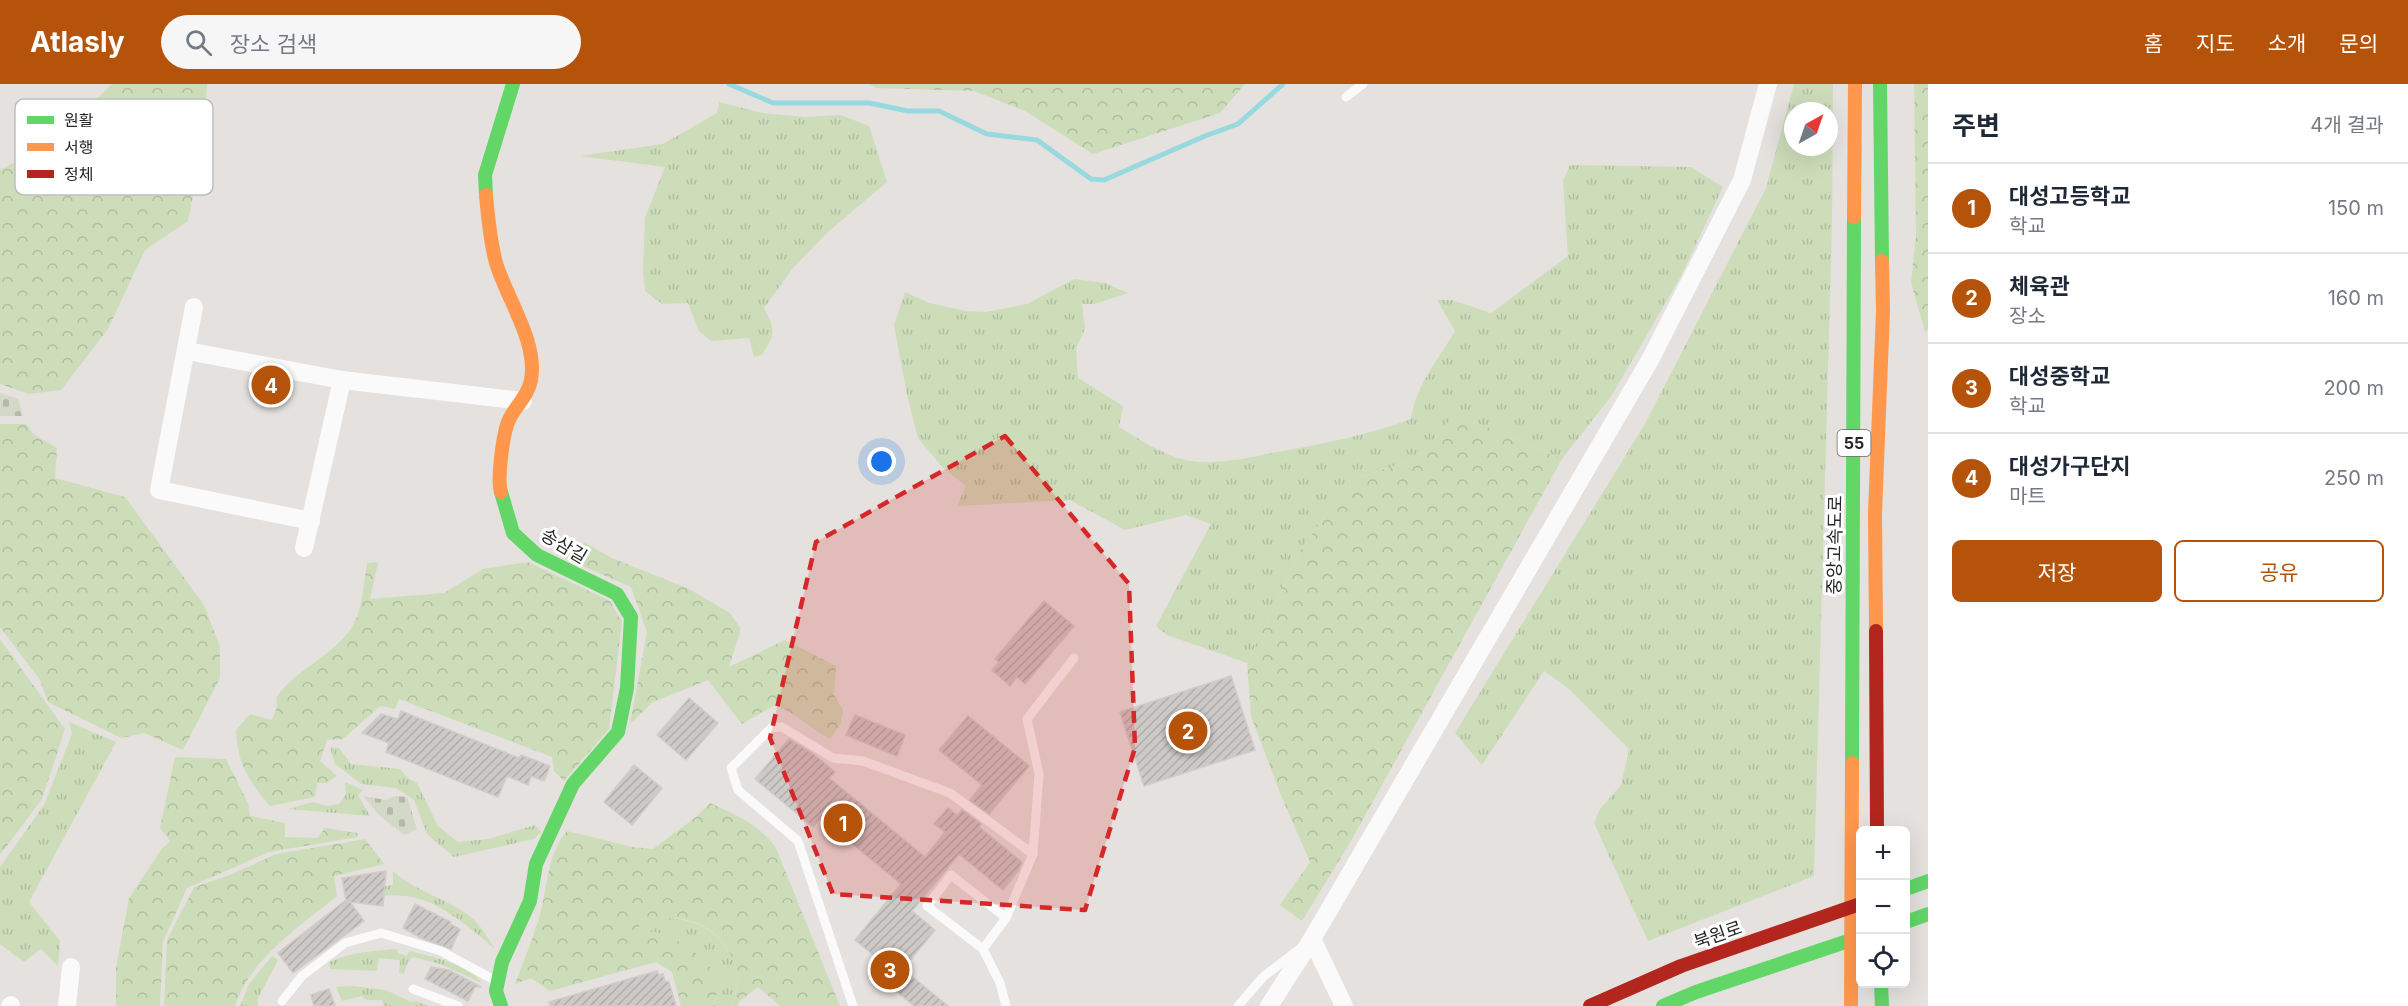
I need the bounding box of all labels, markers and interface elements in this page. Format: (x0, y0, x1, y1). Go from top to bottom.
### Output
search box (161, 15, 581, 69)
text: Atlasly (30, 25, 125, 59)
icon: search (182, 26, 215, 59)
text: 장소 검색 (230, 31, 317, 57)
text: 홈 (2144, 31, 2163, 56)
text: 지도 (2196, 31, 2235, 56)
text: 소개 (2268, 31, 2306, 56)
text: 문의 (2339, 31, 2378, 56)
legend (15, 99, 213, 195)
north arrow (1784, 102, 1838, 156)
text: 원활 (64, 110, 94, 130)
text: 주변 (1952, 110, 2000, 141)
text: 4개 결과 (2310, 113, 2384, 137)
text: 서행 (64, 137, 93, 157)
text: 정체 (64, 164, 93, 184)
text: 대성고등학교 (2009, 183, 2130, 209)
text: 1 (1967, 196, 1976, 220)
text: 150 m (2328, 196, 2384, 220)
text: 학교 (2009, 214, 2046, 238)
text: 체육관 (2009, 273, 2070, 299)
text: 2 (1965, 286, 1978, 310)
text: 160 m (2328, 286, 2384, 310)
text: 장소 (2009, 304, 2046, 328)
pin: 4 (252, 362, 290, 408)
text: 대성중학교 (2009, 363, 2110, 389)
text: 3 (1965, 376, 1978, 400)
text: 200 m (2323, 376, 2384, 400)
text: 학교 (2009, 394, 2046, 418)
road number: 55 (1838, 430, 1870, 456)
your location (867, 447, 896, 476)
text: 대성가구단지 (2009, 453, 2130, 479)
text: 4 (1965, 466, 1978, 490)
text: 250 m (2324, 466, 2384, 490)
text: 마트 (2009, 484, 2046, 508)
street label: 중앙고속도로 (1823, 495, 1846, 595)
street label: 송삼길 (538, 524, 591, 567)
button: 저장 (1952, 540, 2162, 602)
button: 공유 (2174, 540, 2384, 602)
pin: 2 (1168, 708, 1208, 754)
pin: 1 (824, 800, 862, 846)
map controls (1856, 826, 1910, 988)
button: + (1856, 826, 1910, 880)
button: − (1856, 880, 1910, 934)
street label: 북원로 (1691, 917, 1745, 953)
button: locate (1856, 934, 1910, 988)
pin: 3 (870, 948, 910, 992)

